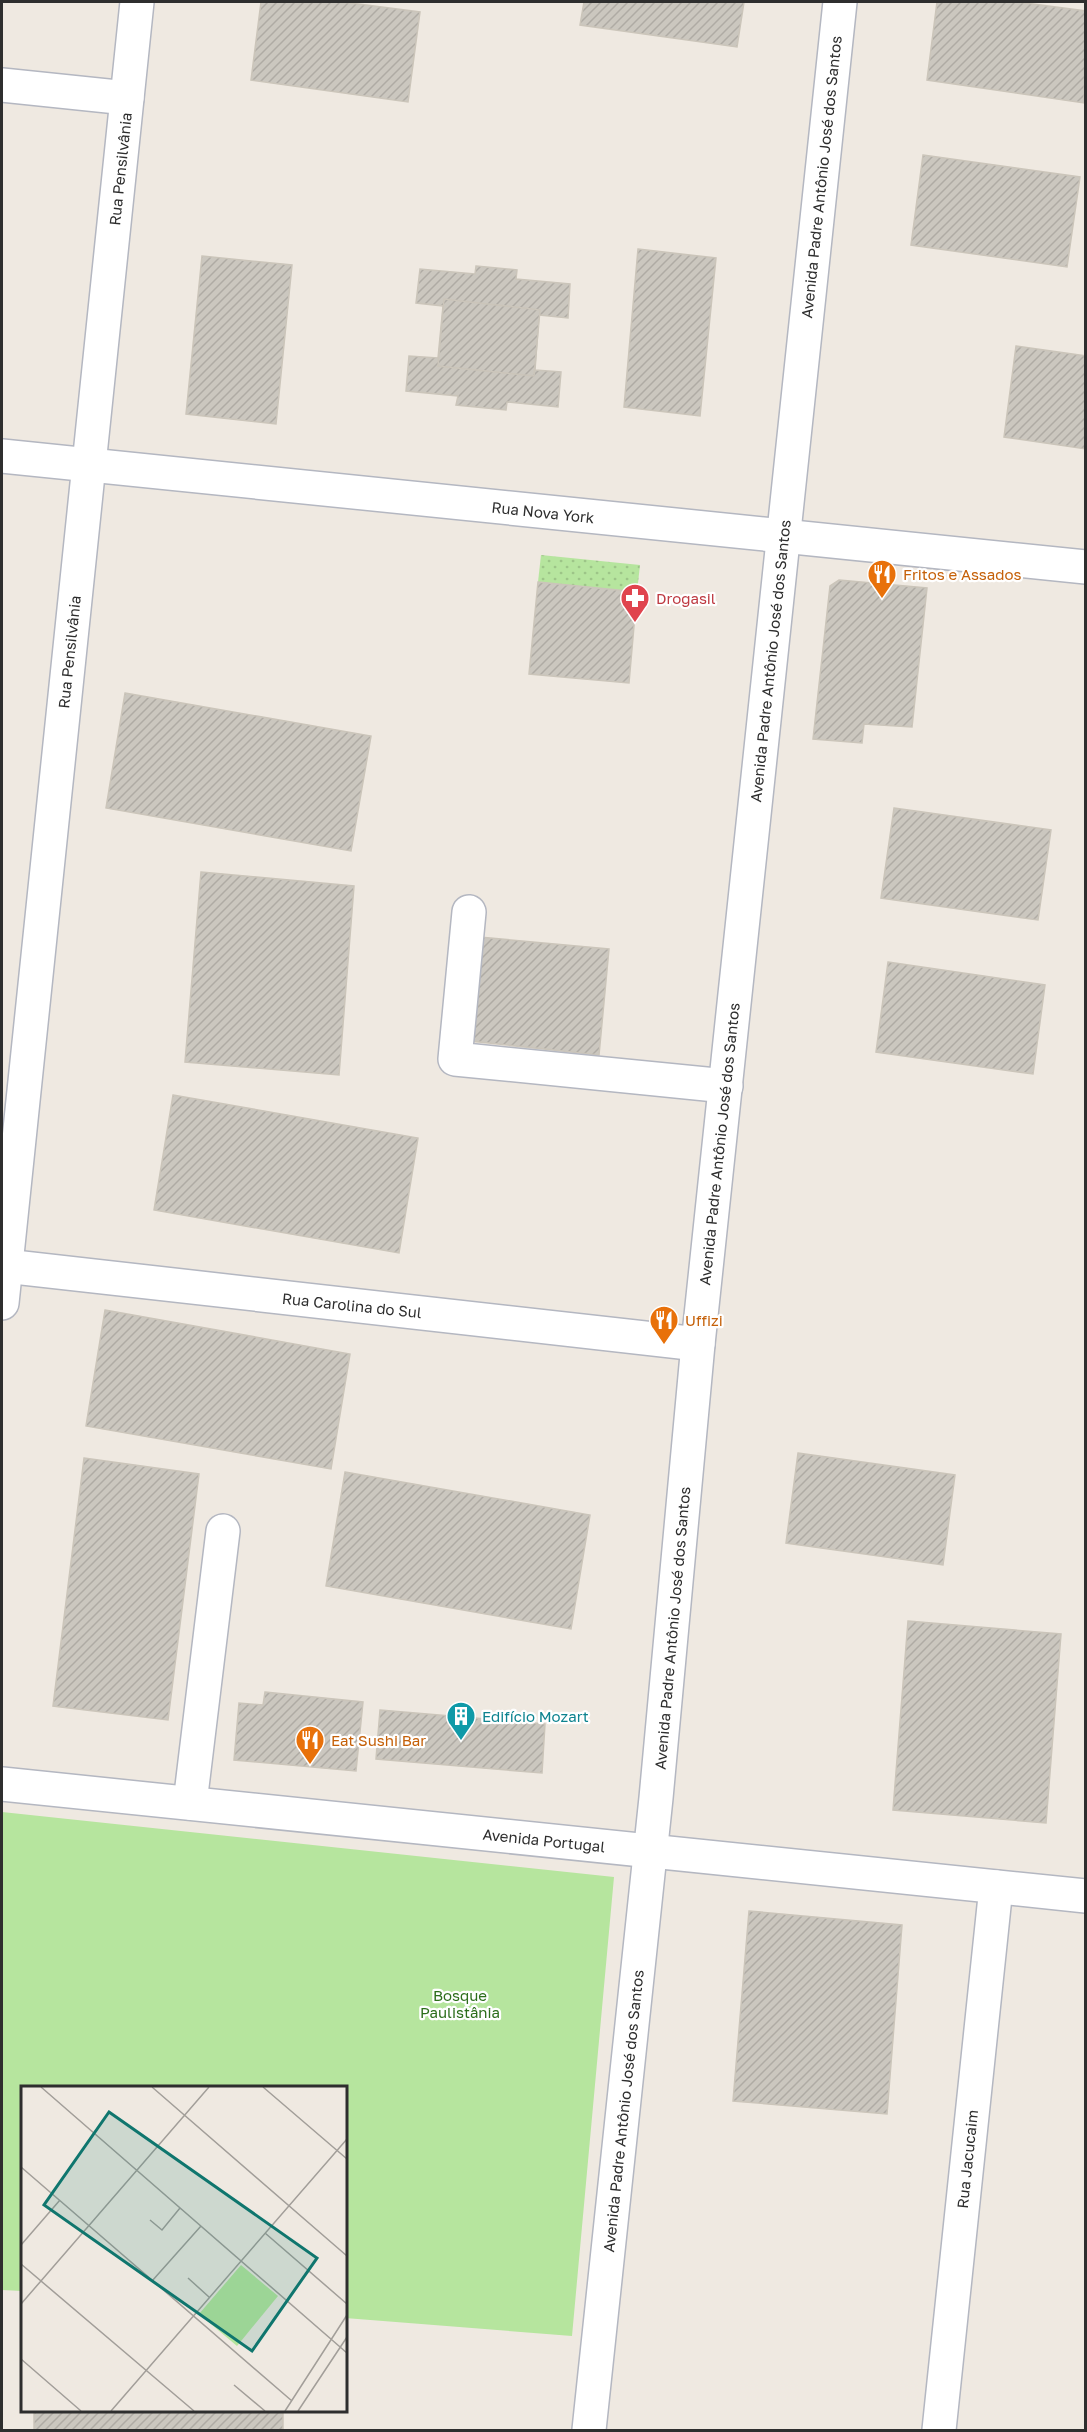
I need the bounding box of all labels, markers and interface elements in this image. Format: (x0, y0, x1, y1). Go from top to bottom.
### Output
street label: Avenida Padre Antônio José dos Santos (797, 35, 845, 319)
street label: Rua Pensilvânia (105, 112, 135, 226)
street label: Rua Nova York (491, 498, 596, 526)
street label: Avenida Padre Antônio José dos Santos (746, 519, 794, 803)
restaurant icon: Fritos e Assados (866, 558, 898, 600)
place label: Fritos e Assados (903, 565, 1022, 583)
pharmacy icon: Drogasil (619, 582, 651, 624)
place label: Drogasil (656, 589, 716, 607)
street label: Rua Pensilvânia (54, 595, 84, 709)
street label: Avenida Padre Antônio José dos Santos (695, 1002, 743, 1286)
street label: Rua Carolina do Sul (281, 1289, 423, 1321)
restaurant icon: Uffizi (648, 1304, 680, 1346)
place label: Uffizi (685, 1311, 723, 1329)
street label: Avenida Padre Antônio José dos Santos (651, 1486, 693, 1770)
building icon: Edifício Mozart (445, 1700, 477, 1742)
place label: Edifício Mozart (482, 1707, 589, 1725)
restaurant icon: Eat Sushi Bar (294, 1724, 326, 1766)
place label: Eat Sushi Bar (331, 1731, 426, 1749)
street label: Avenida Portugal (482, 1825, 606, 1855)
street label: Avenida Padre Antônio José dos Santos (599, 1969, 647, 2253)
park label: Bosque Paulistânia (420, 1986, 500, 2021)
inset map (21, 2086, 346, 2411)
street label: Rua Jacucaim (953, 2109, 981, 2209)

